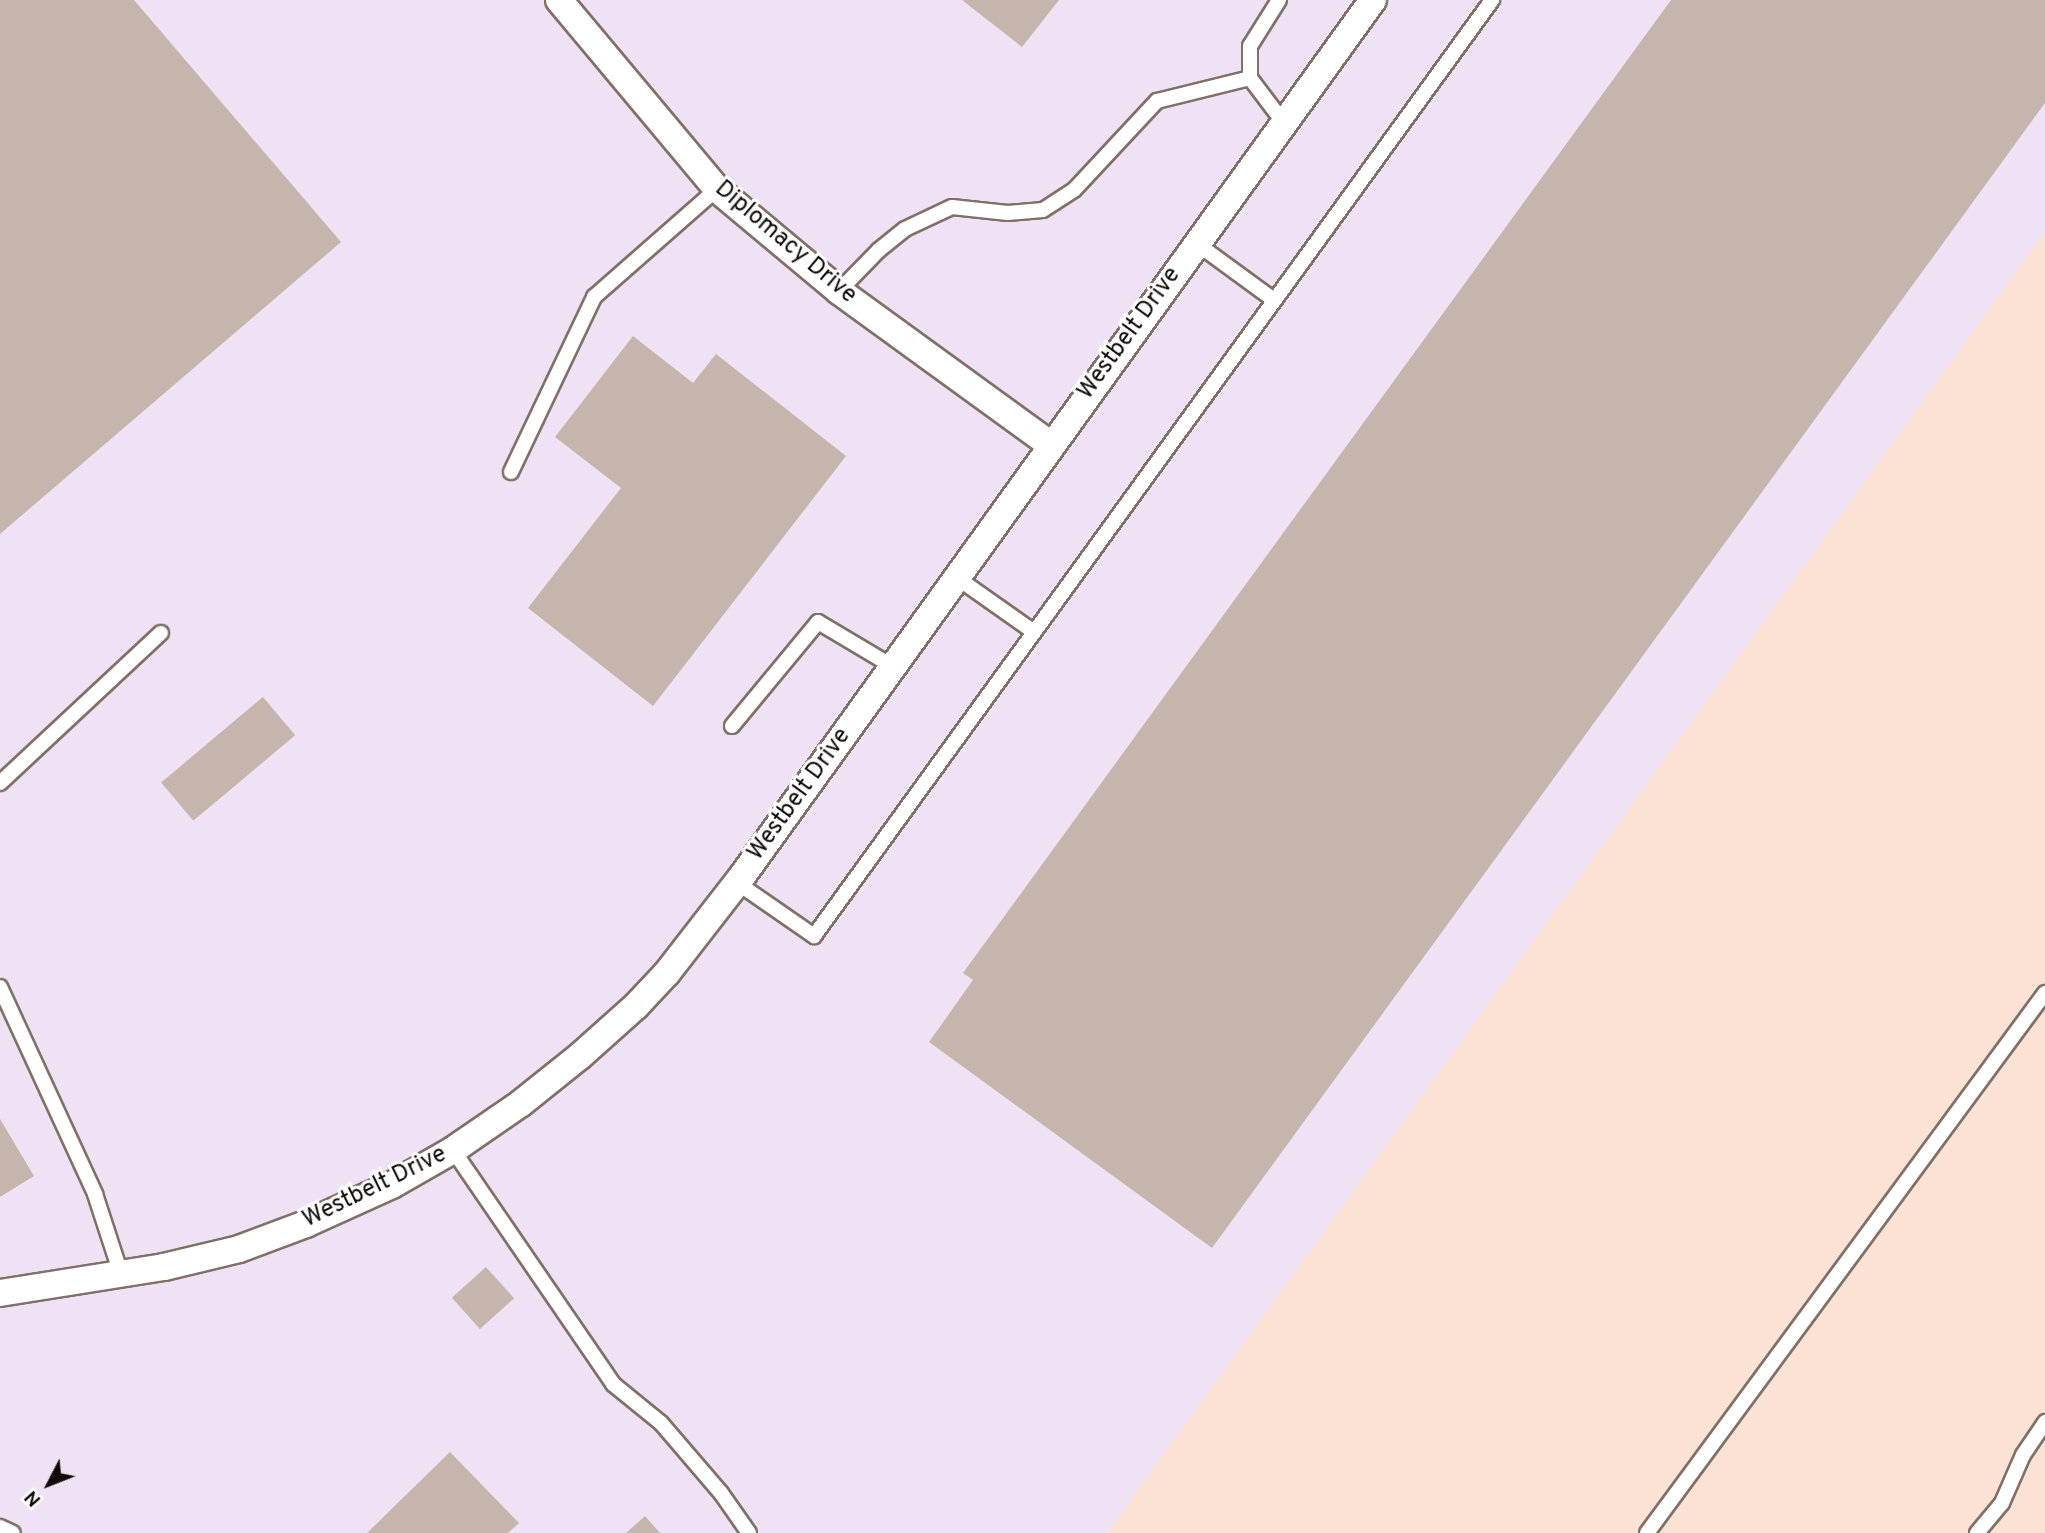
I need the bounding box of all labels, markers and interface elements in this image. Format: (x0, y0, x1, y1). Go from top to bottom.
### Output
street label: Diplomacy Drive (708, 175, 862, 311)
street label: Westbelt Drive (1072, 262, 1188, 406)
street label: Westbelt Drive (742, 723, 858, 867)
street label: Westbelt Drive (298, 1141, 452, 1235)
north arrow (14, 1449, 84, 1519)
text: N (20, 1485, 47, 1511)

